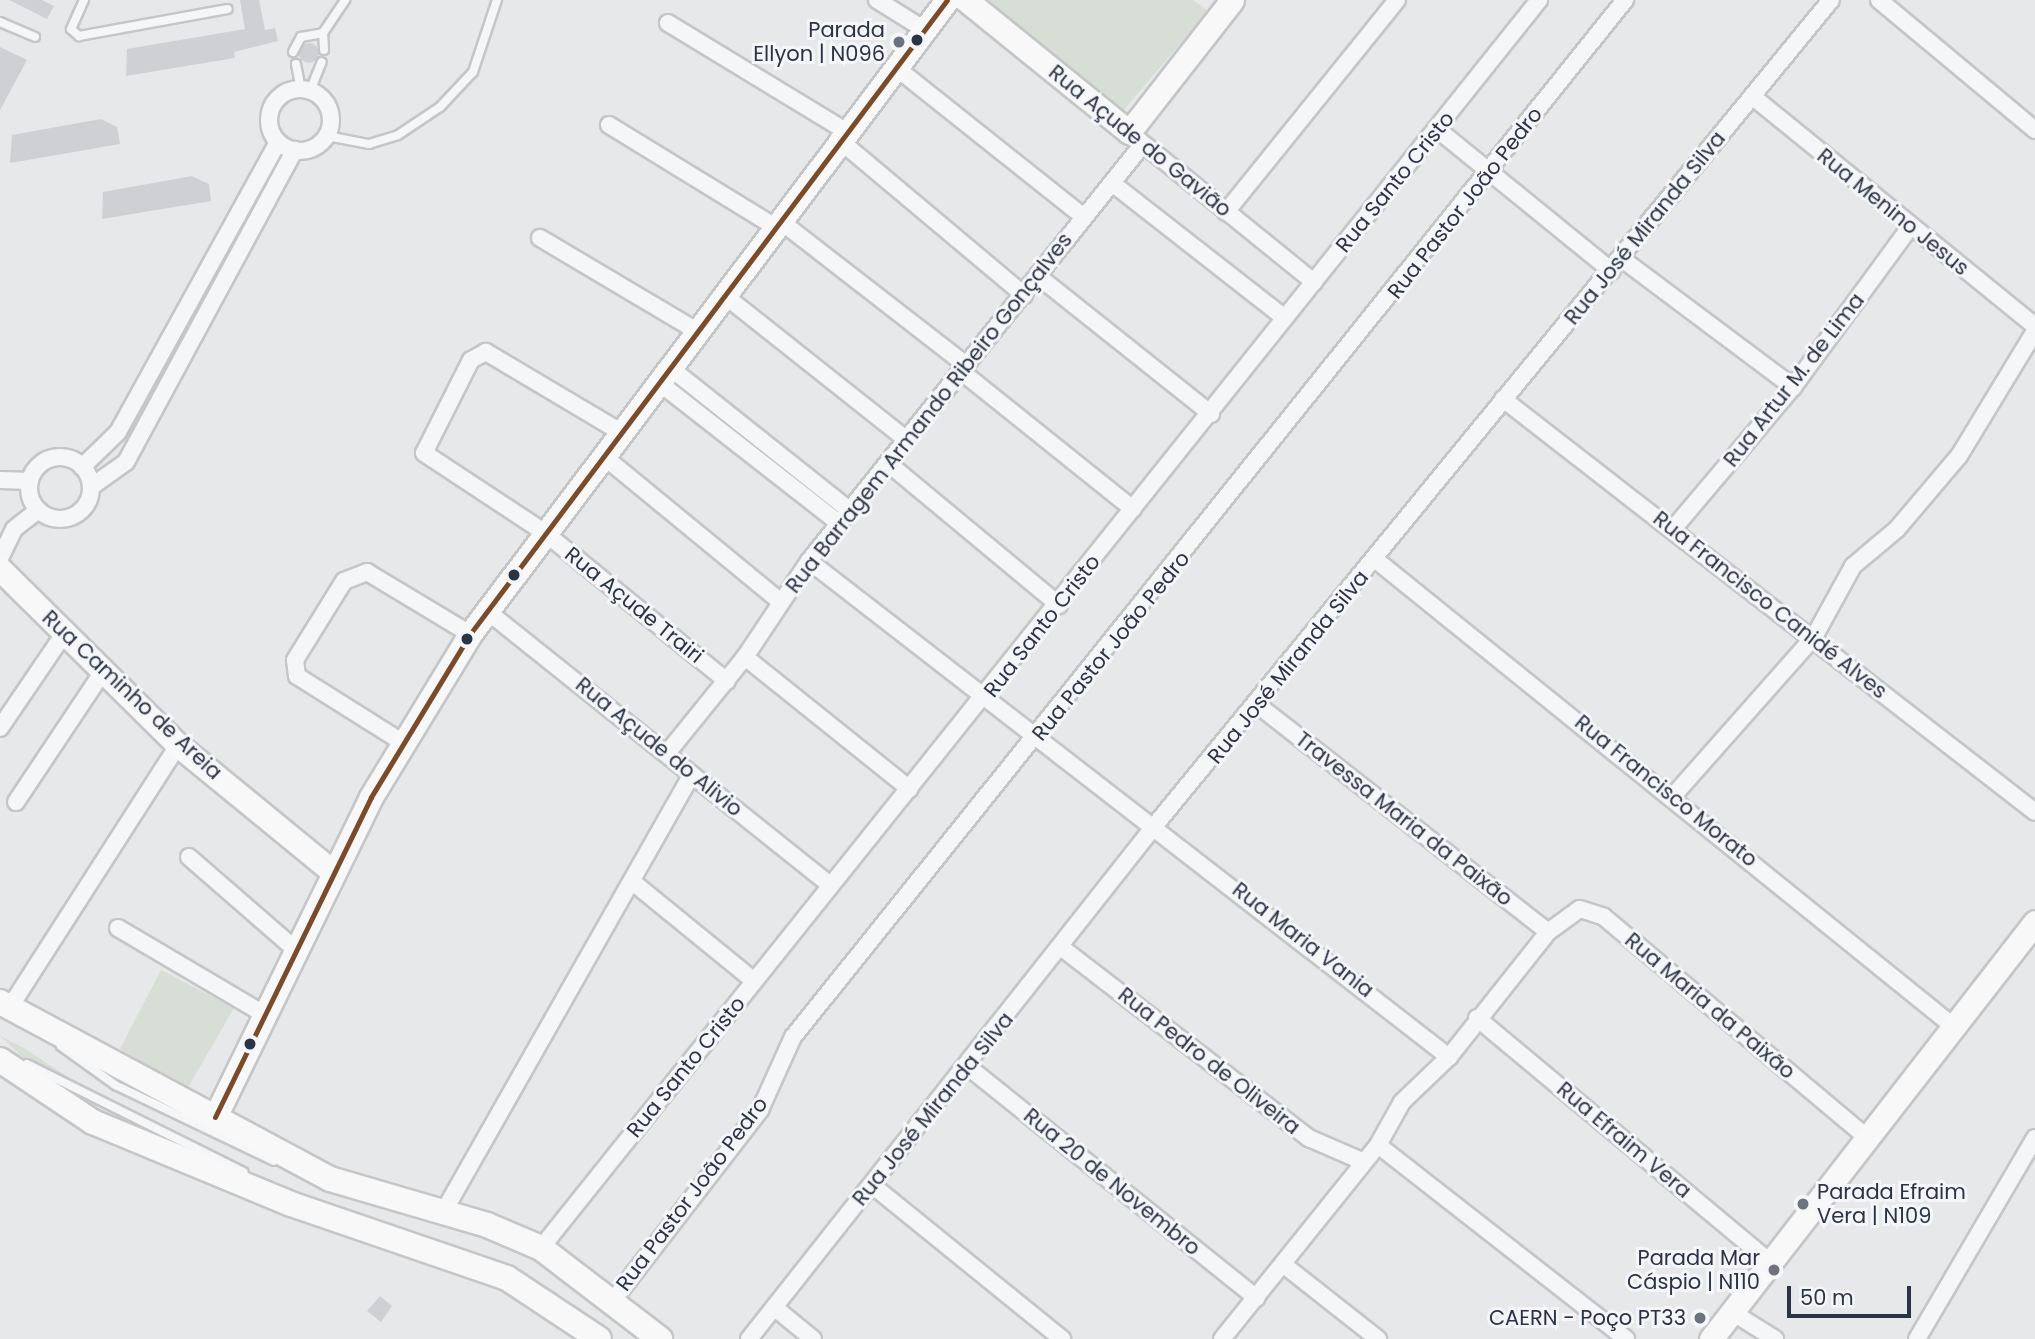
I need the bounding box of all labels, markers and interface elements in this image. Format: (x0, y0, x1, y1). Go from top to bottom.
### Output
place label: Parada Ellyon | N096 (753, 17, 885, 67)
unlabelled marker (910, 33, 924, 47)
marker: Parada Ellyon | N096 (891, 34, 907, 50)
street label: Rua Açude do Gavião (1044, 60, 1236, 222)
street label: Rua Pastor João Pedro (1382, 102, 1548, 304)
street label: Rua Santo Cristo (1330, 106, 1460, 258)
street label: Rua José Miranda Silva (1559, 126, 1731, 330)
street label: Rua Menino Jesus (1812, 143, 1974, 281)
street label: Rua Barragem Armando Ribeiro Gonçalves (780, 228, 1078, 598)
street label: Rua Artur M. de Lima (1718, 288, 1870, 472)
street label: Rua Francisco Canidé Alves (1648, 506, 1892, 704)
street label: Rua Açude Trairi (560, 541, 708, 669)
street label: Rua Pastor João Pedro (1027, 546, 1195, 746)
street label: Rua Santo Cristo (979, 550, 1105, 702)
street label: Rua José Miranda Silva (1202, 565, 1374, 769)
unlabelled marker (507, 568, 521, 582)
street label: Rua Caminho de Areia (37, 605, 227, 785)
unlabelled marker (460, 632, 474, 646)
street label: Rua Açude do Alivio (571, 672, 747, 822)
street label: Rua Francisco Morato (1570, 710, 1762, 872)
street label: Travessa Maria da Paixão (1291, 727, 1517, 911)
street label: Rua Maria Vania (1227, 877, 1379, 1003)
street label: Rua Maria da Paixão (1620, 927, 1800, 1085)
street label: Rua Pedro de Oliveira (1113, 982, 1305, 1140)
street label: Rua Santo Cristo (621, 991, 751, 1143)
street label: Rua José Miranda Silva (847, 1007, 1019, 1211)
unlabelled marker (243, 1037, 257, 1051)
street label: Rua Efraim Vera (1552, 1077, 1696, 1203)
street label: Rua Pastor João Pedro (611, 1092, 773, 1296)
street label: Rua 20 de Novembro (1019, 1103, 1205, 1261)
place label: Parada Efraim Vera | N109 (1817, 1179, 1966, 1229)
marker: Parada Efraim Vera | N109 (1795, 1196, 1811, 1212)
place label: Parada Mar Cáspio | N110 (1627, 1245, 1760, 1295)
marker: Parada Mar Cáspio | N110 (1766, 1262, 1782, 1278)
scale bar (1790, 1272, 1914, 1316)
text: 50 m (1800, 1283, 1854, 1312)
place label: CAERN - Poço PT33 (1489, 1305, 1686, 1331)
marker: CAERN - Poço PT33 (1692, 1310, 1708, 1326)

